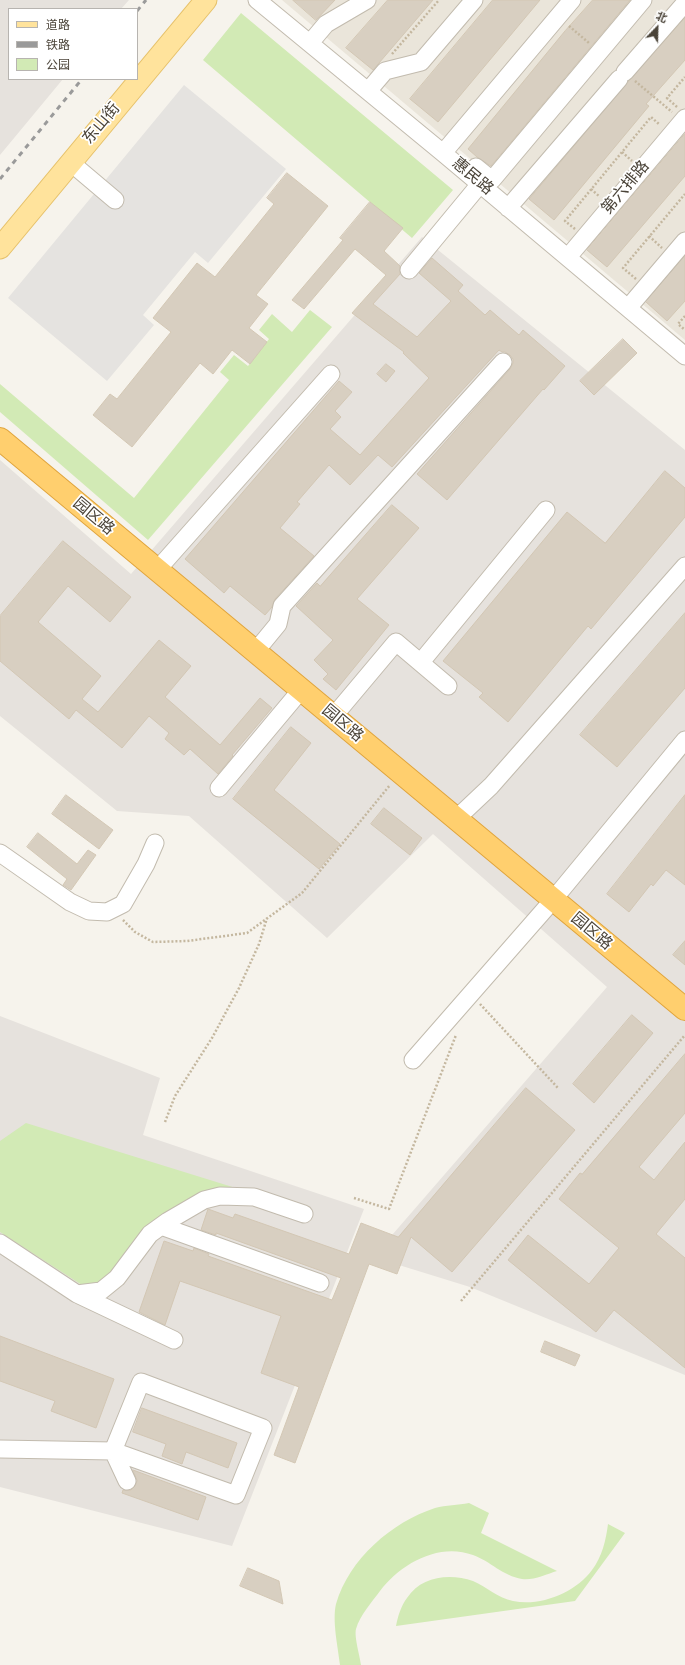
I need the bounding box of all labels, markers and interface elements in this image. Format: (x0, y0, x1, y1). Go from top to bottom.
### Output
text: 北 (654, 7, 670, 26)
legend (8, 8, 138, 80)
north arrow (637, 8, 677, 48)
text: 道路 (46, 16, 70, 34)
text: 铁路 (46, 36, 70, 54)
text: 公园 (46, 56, 70, 74)
street label: 东山街 (79, 99, 125, 149)
street label: 惠民路 (447, 154, 497, 200)
street label: 第六排路 (598, 157, 654, 219)
street label: 园区路 (68, 494, 118, 540)
street label: 园区路 (317, 701, 367, 747)
street label: 园区路 (566, 909, 616, 955)

